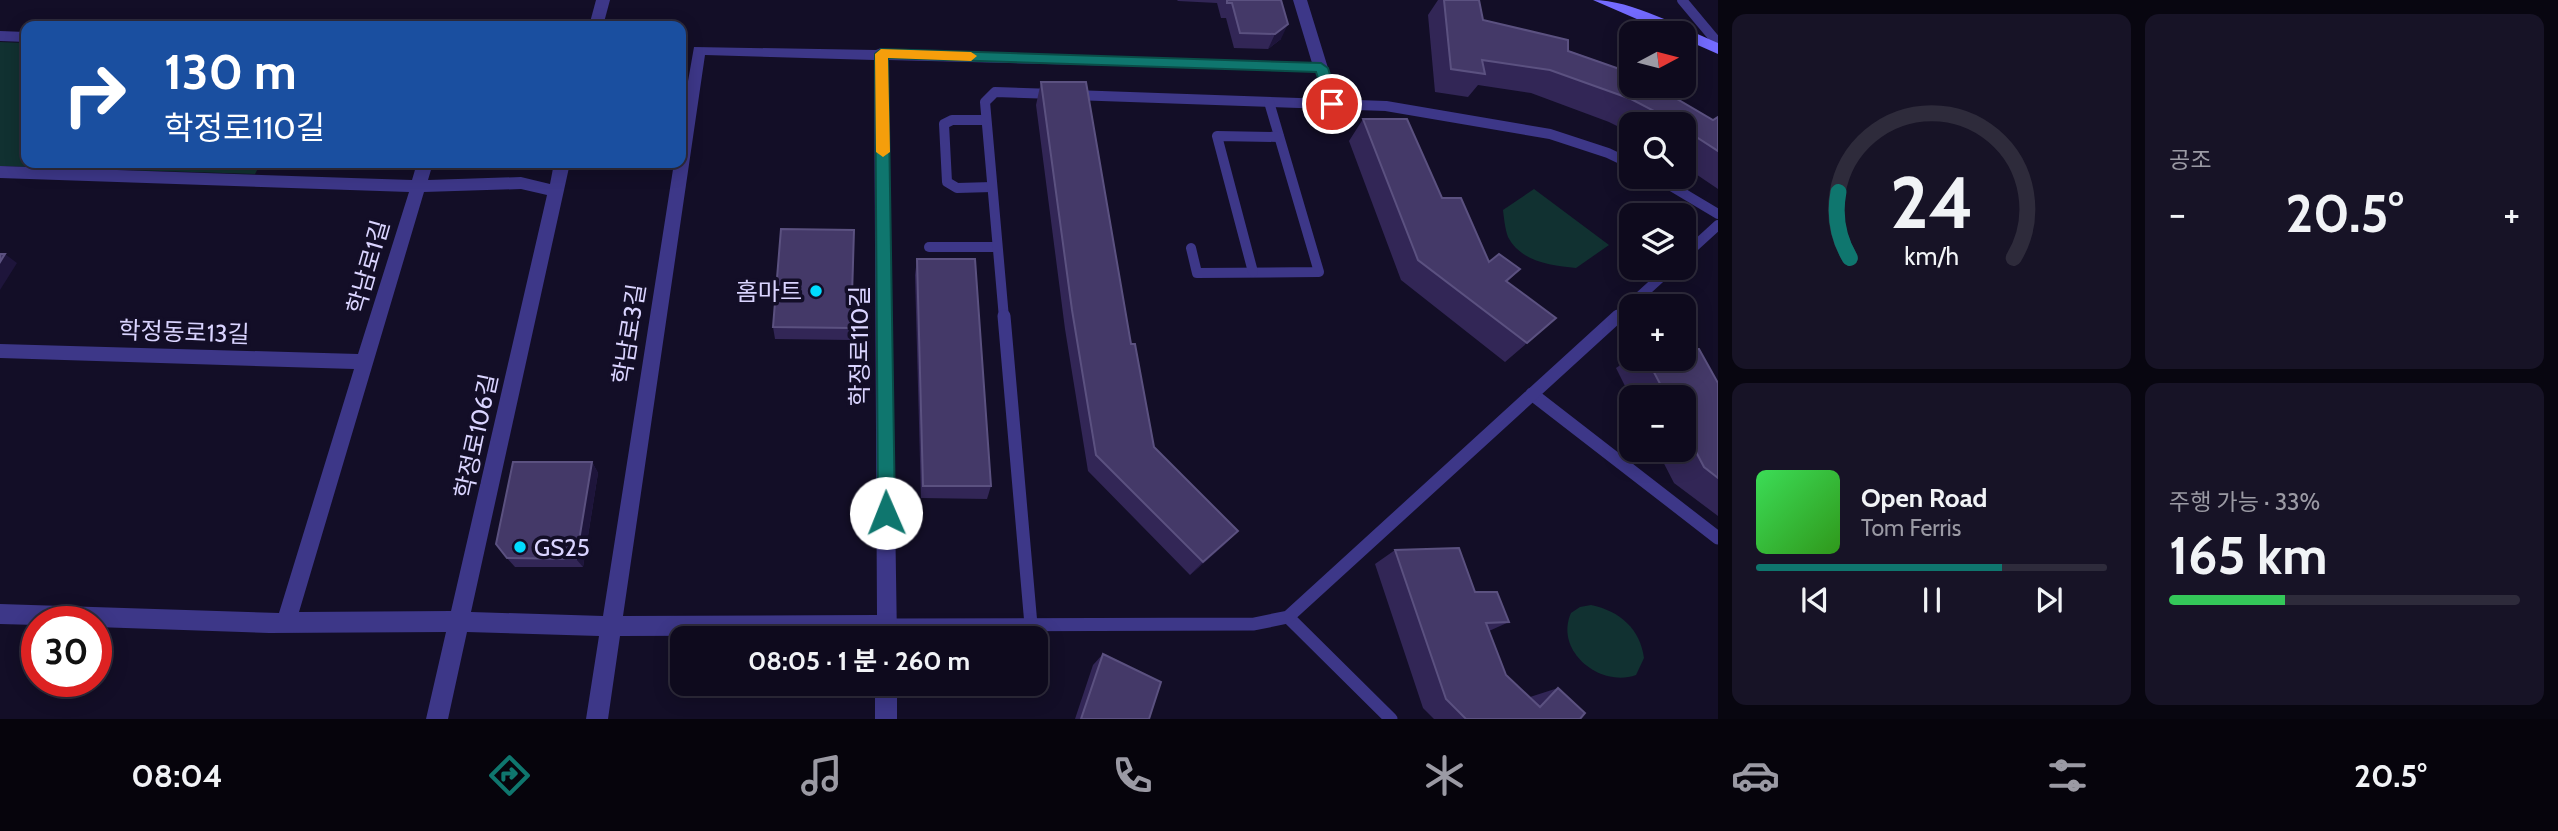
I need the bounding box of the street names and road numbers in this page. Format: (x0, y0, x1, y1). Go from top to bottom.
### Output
street label: 학남로1길 (341, 217, 395, 317)
street label: 학남로3길 (607, 282, 651, 386)
street label: 학정로110길 (845, 286, 874, 406)
street label: 학정동로13길 (118, 315, 250, 349)
street label: 학정로106길 (449, 371, 503, 501)

